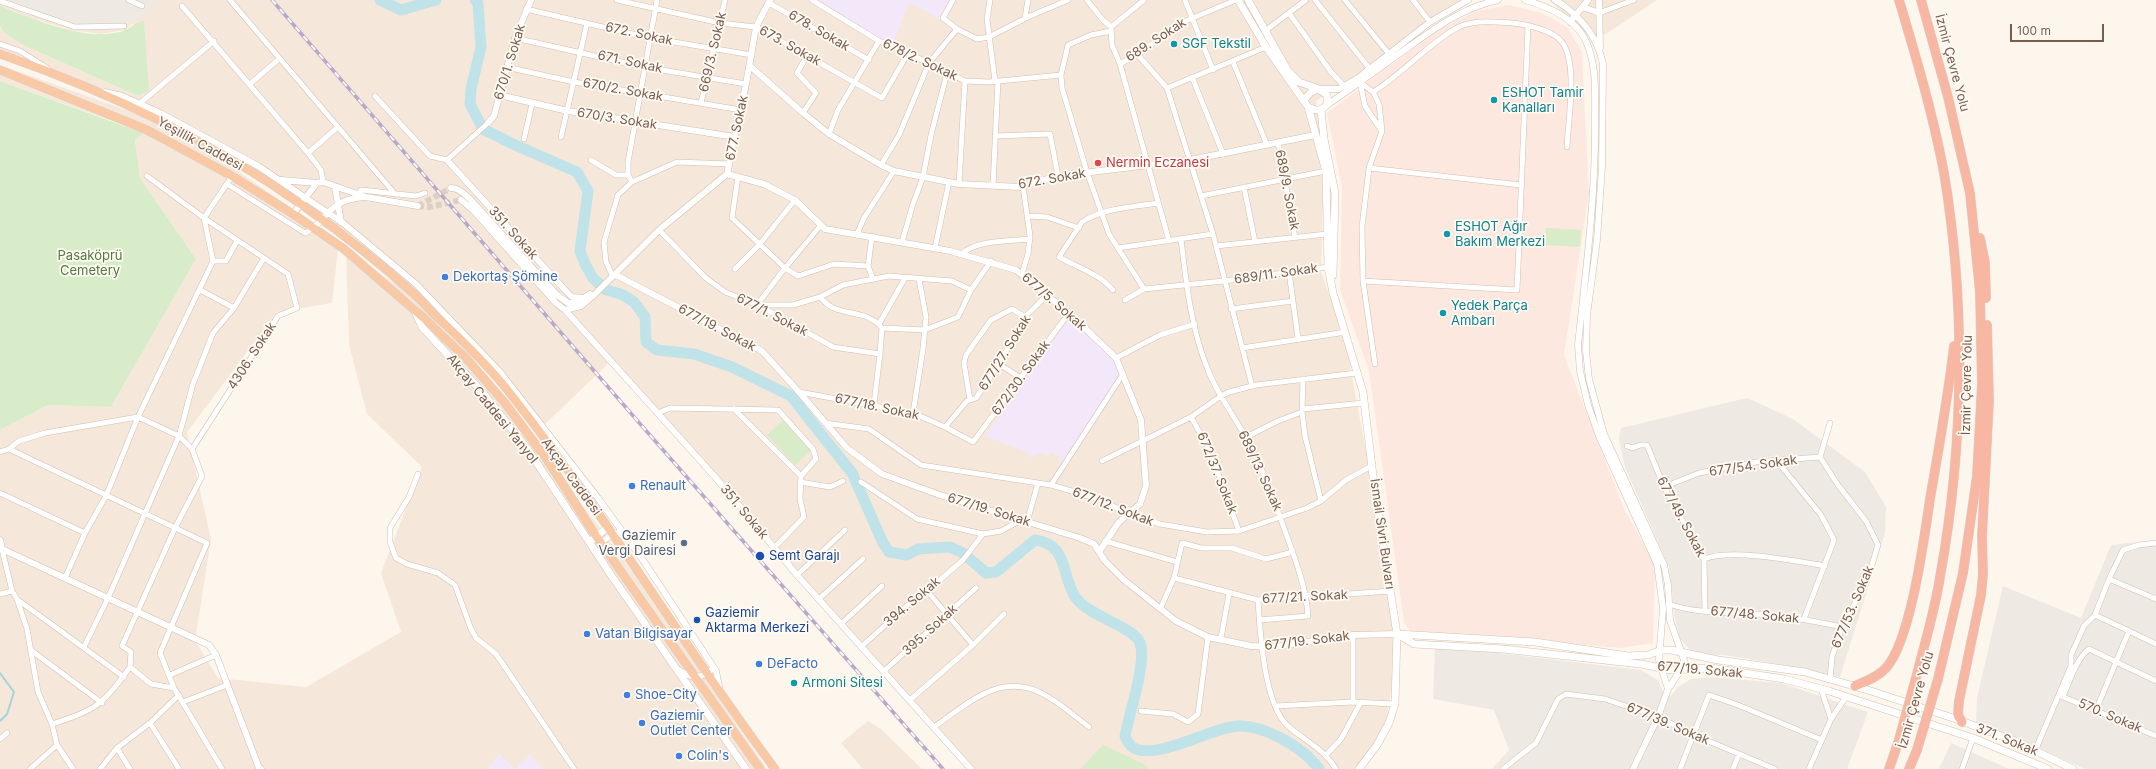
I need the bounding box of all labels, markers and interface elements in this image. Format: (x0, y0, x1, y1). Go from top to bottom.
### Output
street label: 678. Sokak (786, 7, 852, 55)
street label: 669/3. Sokak (696, 10, 730, 94)
street label: İzmir Çevre Yolu (1931, 13, 1973, 113)
street label: 689. Sokak (1123, 15, 1189, 65)
scale bar (2012, 16, 2106, 42)
street label: 672. Sokak (604, 19, 674, 49)
street label: 670/1. Sokak (491, 22, 529, 102)
street label: 673. Sokak (756, 23, 824, 69)
text: 100 m (2017, 23, 2051, 38)
street label: 678/2. Sokak (880, 36, 960, 84)
place label: SGF Tekstil (1182, 36, 1251, 52)
marker: SGF Tekstil (1169, 39, 1179, 49)
street label: 671. Sokak (596, 48, 664, 76)
street label: 670/2. Sokak (582, 75, 664, 105)
place label: ESHOT Tamir Kanalları (1502, 85, 1584, 116)
street label: 677. Sokak (722, 94, 752, 162)
marker: ESHOT Tamir Kanalları (1489, 95, 1499, 105)
street label: 670/3. Sokak (576, 105, 658, 133)
street label: Yeşillik Caddesi (154, 114, 246, 174)
street label: 689/9. Sokak (1272, 148, 1302, 232)
place label: Nermin Eczanesi (1106, 155, 1209, 171)
marker: Nermin Eczanesi (1093, 158, 1103, 168)
street label: 672. Sokak (1017, 165, 1087, 193)
street label: 351. Sokak (485, 203, 541, 263)
place label: ESHOT Ağır Bakım Merkezi (1455, 219, 1545, 250)
marker: ESHOT Ağır Bakım Merkezi (1442, 229, 1452, 239)
park label: Pasaköprü Cemetery (58, 248, 122, 279)
street label: 689/11. Sokak (1233, 260, 1319, 288)
place label: Dekortaş Şömine (453, 269, 558, 285)
street label: 677/5. Sokak (1019, 270, 1089, 334)
marker: Dekortaş Şömine (440, 272, 450, 282)
street label: 677/1. Sokak (734, 290, 810, 340)
place label: Yedek Parça Ambarı (1451, 298, 1528, 329)
street label: 677/19. Sokak (675, 301, 759, 355)
marker: Yedek Parça Ambarı (1438, 308, 1448, 318)
street label: 677/27. Sokak (975, 312, 1035, 394)
street label: 4306. Sokak (224, 319, 280, 393)
street label: İzmir Çevre Yolu (1958, 335, 1976, 435)
street label: 672/30. Sokak (989, 337, 1053, 419)
street label: Akçay Caddesi Yanyol (443, 351, 541, 467)
street label: 677/18. Sokak (833, 390, 921, 424)
street label: 689/13. Sokak (1235, 428, 1285, 514)
street label: 672/37. Sokak (1193, 430, 1241, 516)
street label: Akçay Caddesi (538, 435, 604, 519)
street label: 677/54. Sokak (1708, 452, 1798, 480)
street label: 677/49. Sokak (1653, 474, 1709, 560)
place label: Renault (640, 478, 686, 494)
street label: İsmail Sivri Bulvarı (1366, 478, 1398, 590)
marker: Renault (627, 481, 637, 491)
street label: 351. Sokak (717, 482, 771, 542)
street label: 677/12. Sokak (1070, 484, 1156, 530)
street label: 677/19. Sokak (946, 490, 1032, 530)
place label: Gaziemir Vergi Dairesi (599, 528, 676, 559)
marker: Gaziemir Vergi Dairesi (679, 538, 689, 548)
place label: Semt Garajı (769, 548, 840, 564)
marker: Semt Garajı (754, 550, 766, 562)
street label: 677/53. Sokak (1829, 563, 1877, 651)
street label: 394. Sokak (880, 574, 944, 630)
street label: 677/21. Sokak (1262, 587, 1348, 607)
street label: 395. Sokak (899, 601, 961, 659)
street label: 677/48. Sokak (1710, 603, 1800, 627)
place label: Gaziemir Aktarma Merkezi (705, 605, 809, 636)
marker: Gaziemir Aktarma Merkezi (692, 615, 702, 625)
place label: Vatan Bilgisayar (595, 626, 693, 642)
street label: 677/19. Sokak (1263, 628, 1351, 654)
marker: Vatan Bilgisayar (582, 629, 592, 639)
street label: İzmir Çevre Yolu (1895, 650, 1937, 750)
place label: DeFacto (767, 656, 818, 672)
street label: 677/19. Sokak (1657, 658, 1743, 682)
marker: DeFacto (754, 659, 764, 669)
place label: Armoni Sitesi (802, 675, 883, 691)
marker: Armoni Sitesi (789, 678, 799, 688)
place label: Shoe-City (635, 687, 697, 703)
marker: Shoe-City (622, 690, 632, 700)
street label: 570. Sokak (2076, 696, 2144, 736)
street label: 677/39. Sokak (1624, 700, 1712, 748)
place label: Gaziemir Outlet Center (650, 708, 732, 739)
marker: Gaziemir Outlet Center (637, 718, 647, 728)
street label: 371. Sokak (1974, 720, 2040, 760)
place label: Colin's (687, 748, 729, 764)
marker: Colin's (674, 751, 684, 761)

